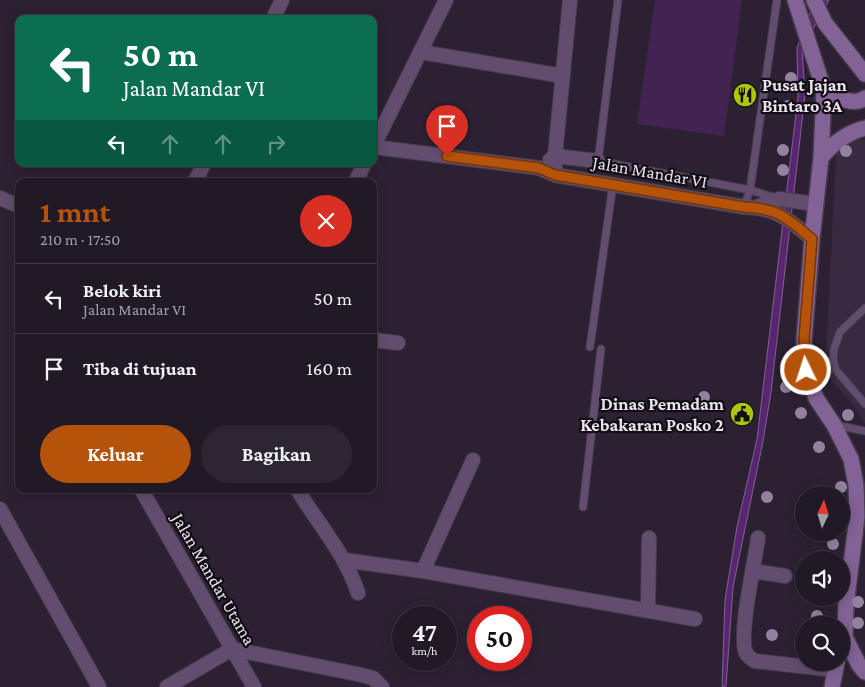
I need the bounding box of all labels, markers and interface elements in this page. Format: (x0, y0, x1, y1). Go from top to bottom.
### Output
icon: left (40, 35, 105, 100)
text: 50 m (123, 35, 198, 74)
place label: Pusat Jajan Bintaro 3A (762, 75, 848, 116)
text: Jalan Mandar VI (123, 76, 265, 101)
restaurant icon: Pusat Jajan Bintaro 3A (732, 82, 758, 108)
pin (426, 105, 468, 156)
icon: arrive (433, 112, 461, 140)
icon: left (103, 130, 131, 158)
icon: ahead (156, 130, 184, 158)
icon: ahead (209, 130, 237, 158)
icon: right (262, 130, 290, 158)
street label: Jalan Mandar VI (589, 152, 709, 192)
text: 1 mnt (40, 195, 110, 228)
button: close (300, 195, 352, 247)
text: 210 m · 17:50 (40, 231, 120, 248)
text: Belok kiri (83, 280, 161, 301)
icon: left (40, 285, 68, 313)
text: 50 m (313, 288, 352, 309)
text: Jalan Mandar VI (83, 301, 186, 318)
position arrow (779, 343, 831, 395)
icon: arrive (40, 355, 68, 383)
text: Tiba di tujuan (83, 358, 197, 379)
text: 160 m (306, 358, 352, 379)
place label: Dinas Pemadam Kebakaran Posko 2 (580, 394, 725, 435)
public building icon: Dinas Pemadam Kebakaran Posko 2 (729, 401, 755, 427)
button: Keluar (40, 425, 191, 483)
button: Bagikan (201, 425, 352, 483)
north arrow (795, 486, 850, 541)
map controls (795, 486, 850, 671)
street label: Jalan Mandar Utama (167, 508, 260, 648)
button: sound (795, 551, 850, 606)
speed limit sign: 50 (467, 606, 532, 671)
button: search (795, 616, 850, 671)
text: 47 (412, 619, 437, 646)
text: km/h (412, 644, 437, 658)

